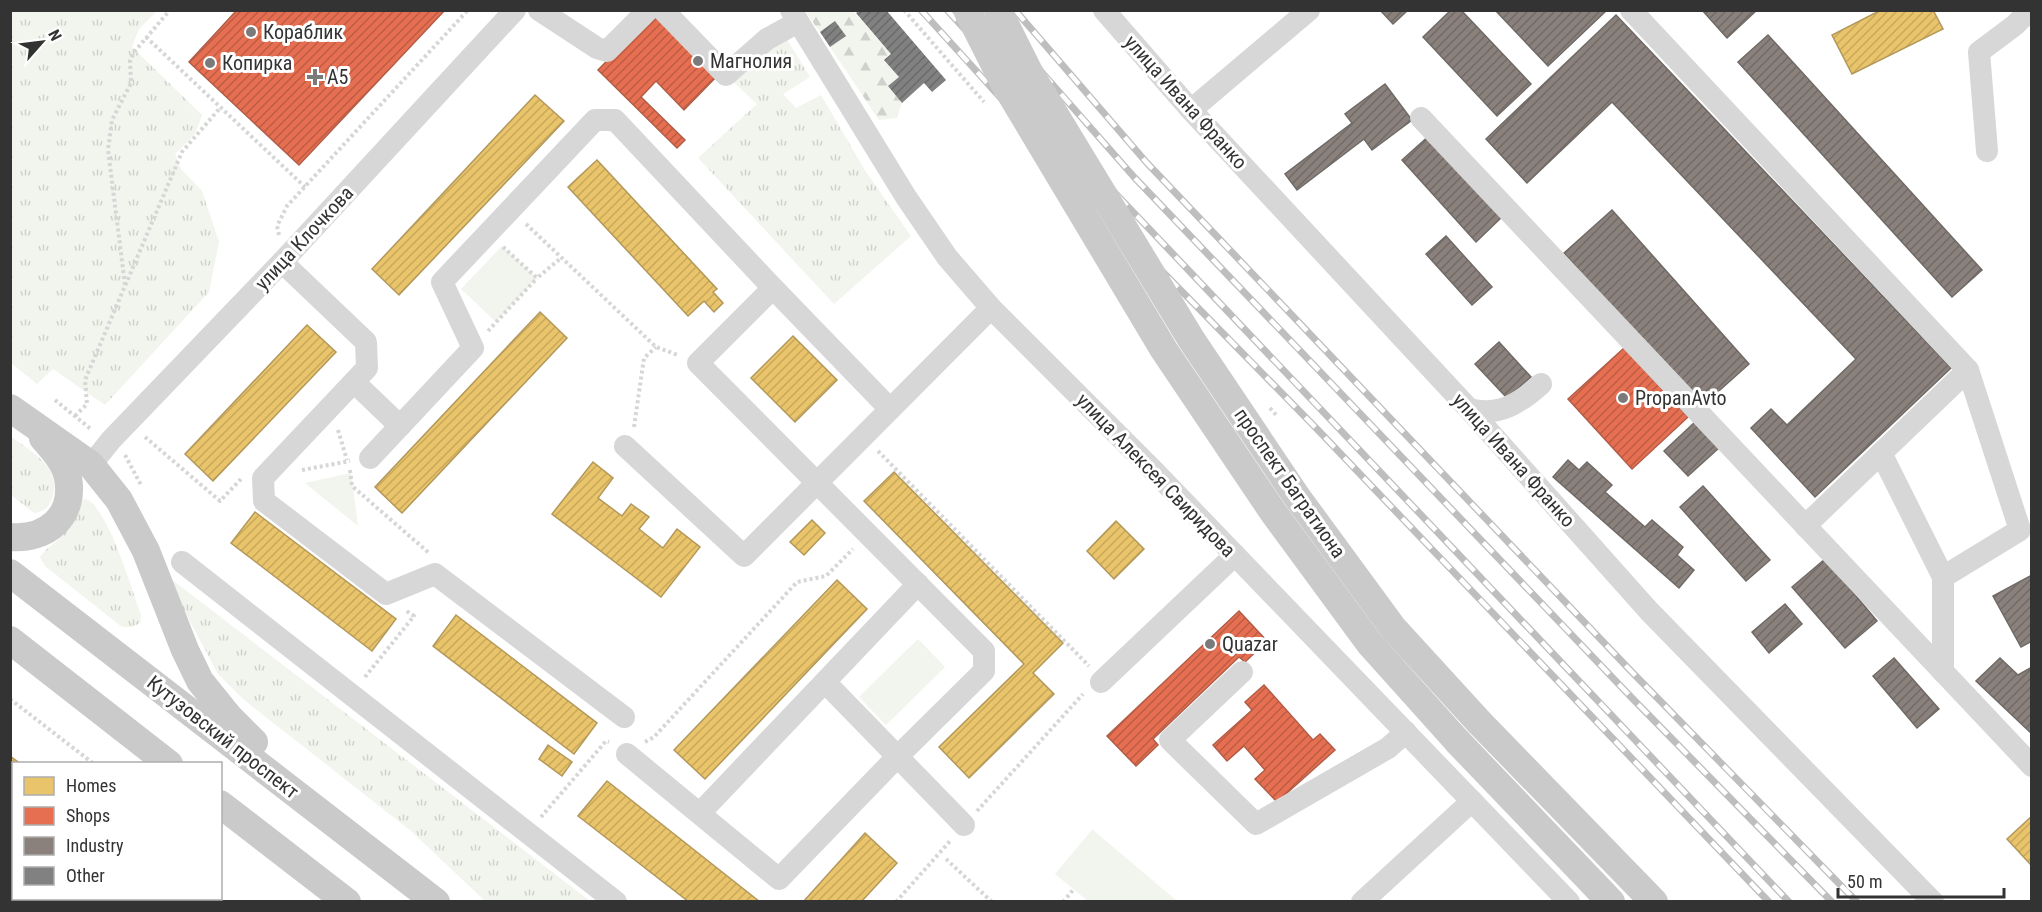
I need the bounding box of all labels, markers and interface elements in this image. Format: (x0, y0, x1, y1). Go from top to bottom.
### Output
north arrow (12, 12, 72, 72)
place label: Кораблик (263, 20, 344, 44)
marker: Кораблик (244, 25, 258, 39)
text: N (44, 26, 65, 44)
street label: улица Ивана Франко (1120, 30, 1252, 174)
place label: Магнолия (710, 49, 792, 73)
place label: Копирка (222, 51, 292, 75)
marker: Магнолия (691, 54, 705, 68)
marker: Копирка (203, 56, 217, 70)
place label: А5 (327, 65, 349, 89)
marker: А5 (308, 70, 322, 84)
street label: улица Клочкова (250, 181, 358, 295)
place label: PropanAvto (1635, 386, 1727, 410)
street label: улица Алексея Свиридова (1071, 388, 1241, 562)
street label: улица Ивана Франко (1448, 388, 1580, 532)
marker: PropanAvto (1616, 391, 1630, 405)
street label: проспект Багратиона (1229, 403, 1351, 563)
place label: Quazar (1222, 632, 1278, 656)
marker: Quazar (1203, 637, 1217, 651)
street label: Кутузовский проспект (142, 670, 304, 804)
legend (12, 762, 222, 900)
text: Homes (66, 775, 116, 796)
text: Shops (66, 805, 110, 826)
text: Industry (66, 835, 124, 856)
scale bar (1838, 861, 2004, 899)
text: Other (66, 865, 105, 886)
text: 50 m (1847, 871, 1882, 892)

